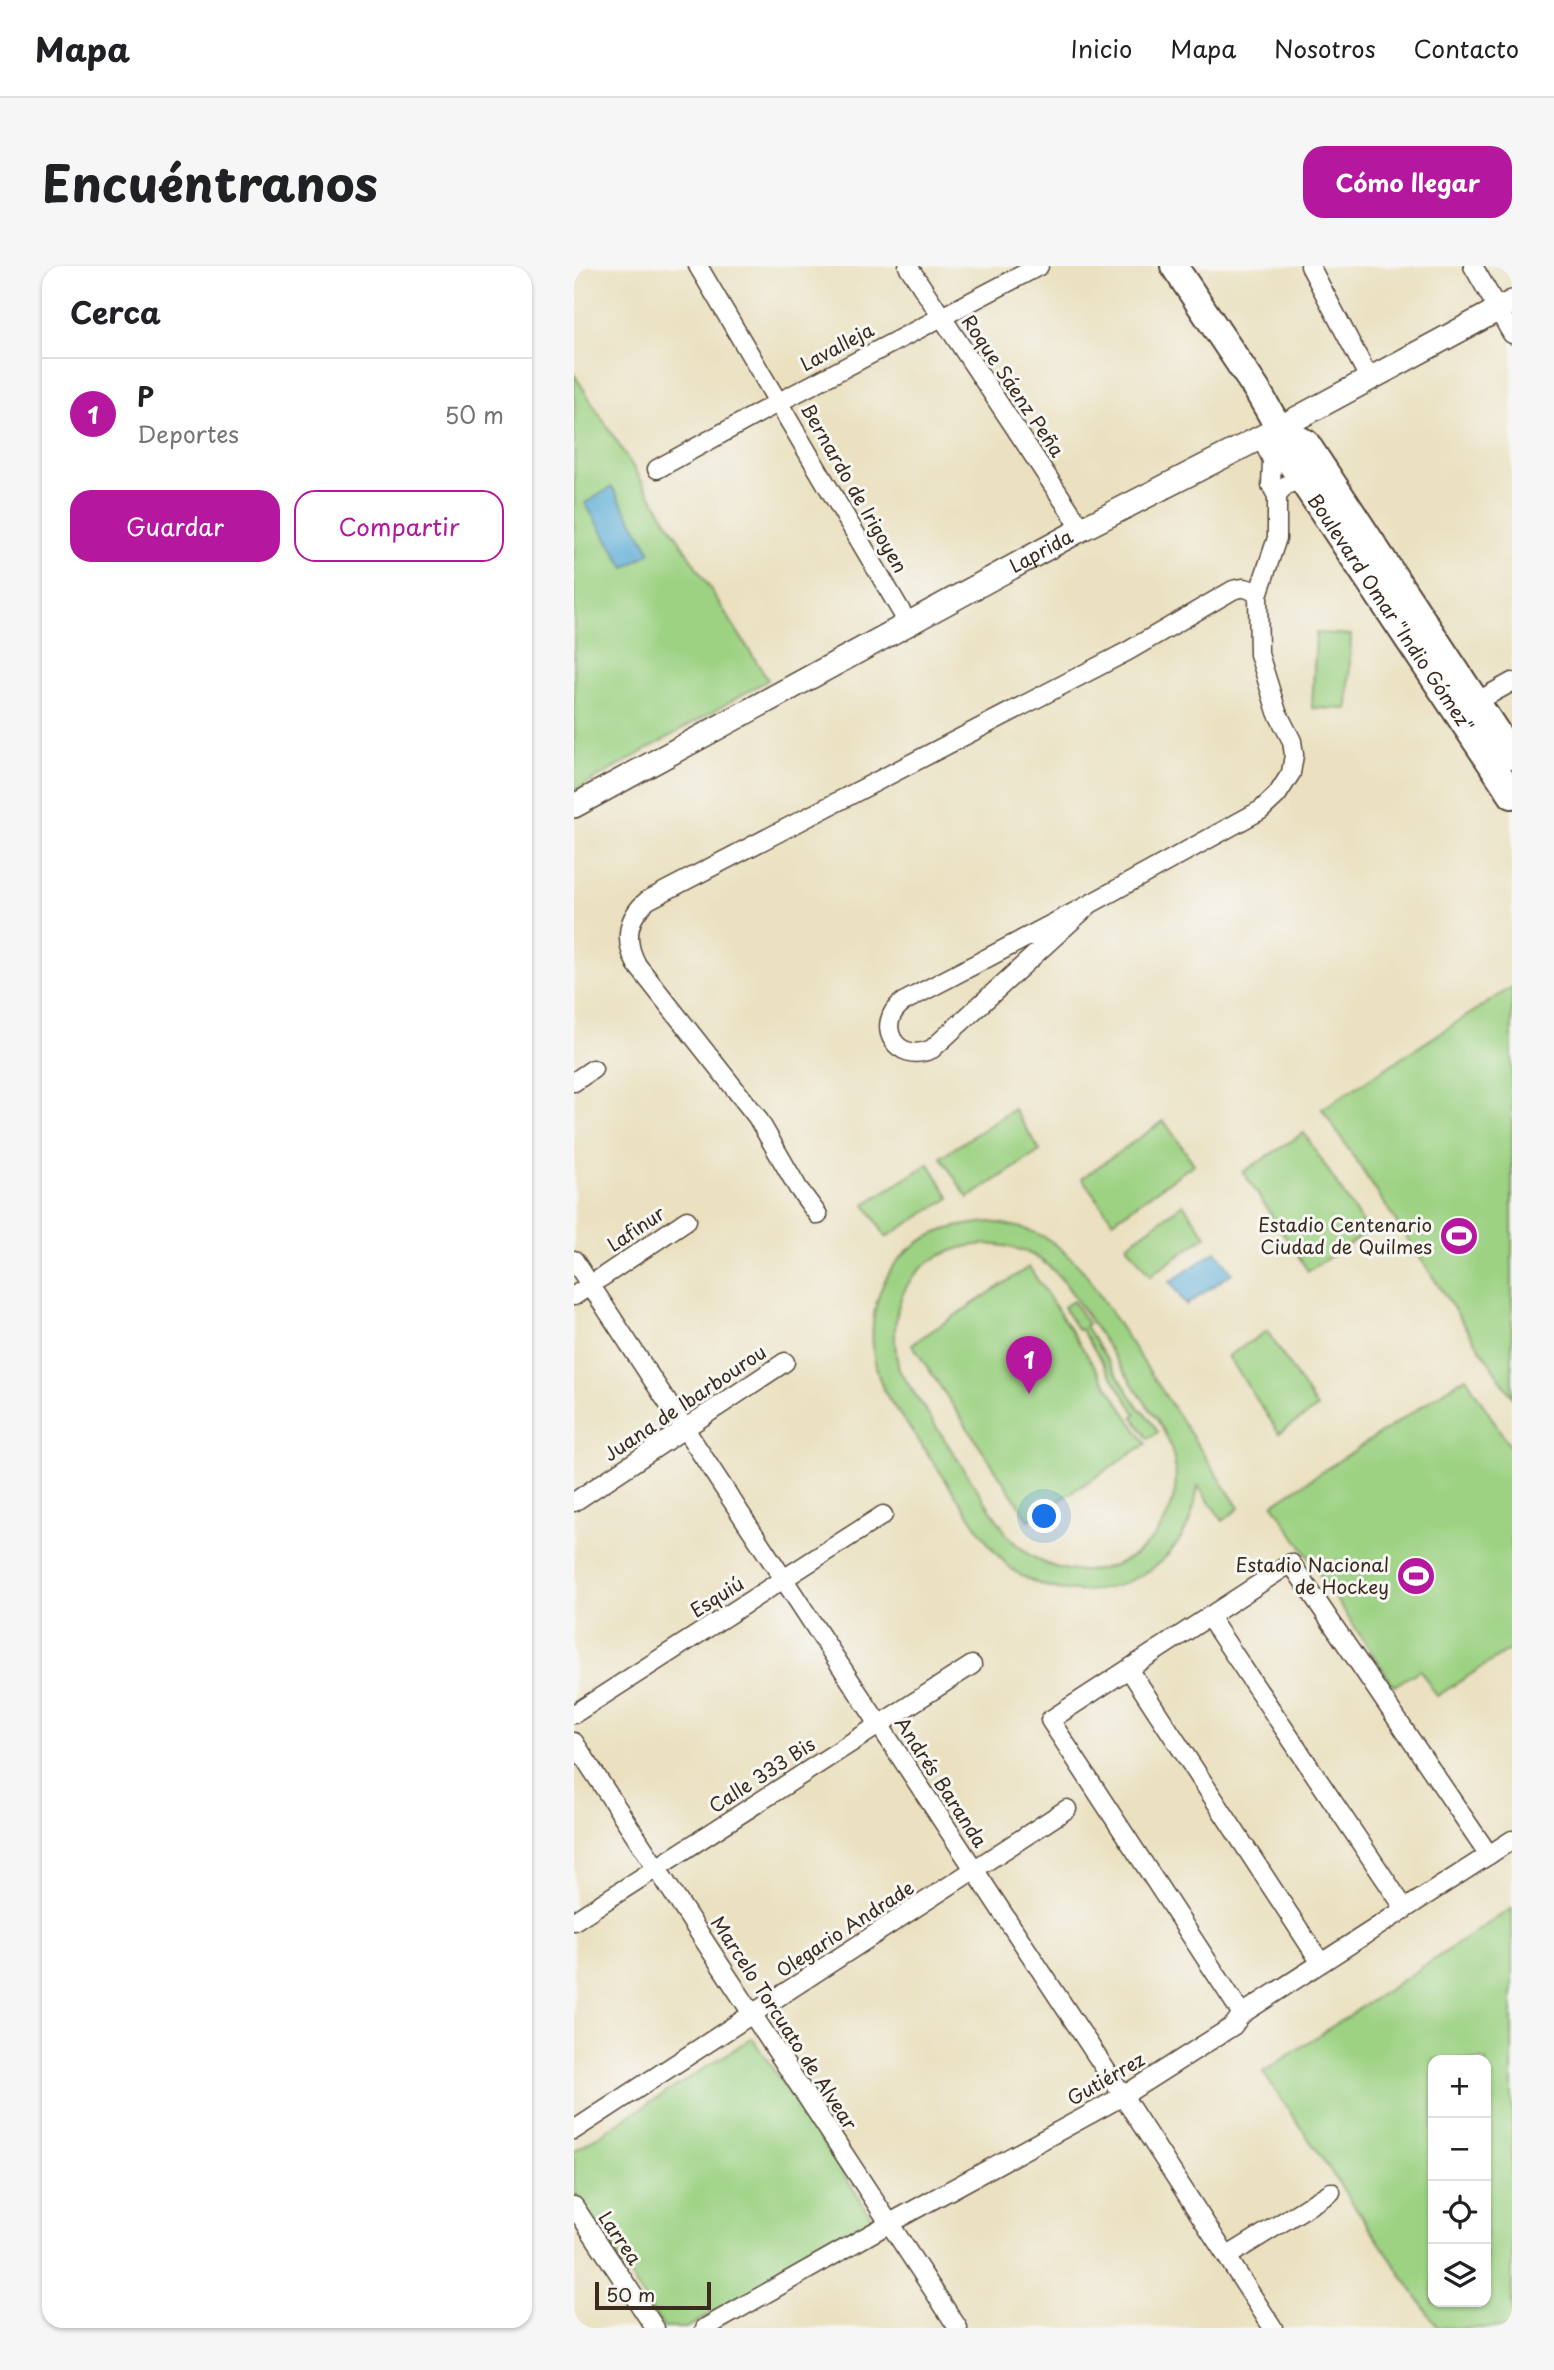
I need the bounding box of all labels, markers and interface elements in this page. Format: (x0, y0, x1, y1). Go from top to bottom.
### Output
text: Mapa (35, 23, 130, 73)
text: Inicio (1071, 30, 1132, 66)
text: Mapa (1170, 30, 1236, 66)
text: Nosotros (1274, 30, 1376, 66)
text: Contacto (1414, 30, 1519, 66)
text: Encuéntranos (42, 145, 378, 219)
button: Cómo llegar (1303, 146, 1512, 218)
text: Cerca (70, 289, 161, 334)
street label: Roque Sáenz Peña (956, 309, 1072, 462)
street label: Lavalleja (795, 315, 878, 377)
text: P (137, 377, 154, 416)
text: 1 (88, 397, 99, 432)
text: 50 m (444, 397, 504, 432)
street label: Bernardo de Irigoyen (795, 397, 915, 578)
text: Deportes (137, 416, 239, 451)
street label: Boulevard Omar "Indio Gómez" (1302, 488, 1481, 737)
button: Guardar (70, 490, 280, 562)
button: Compartir (294, 490, 504, 562)
street label: Laprida (1004, 522, 1077, 579)
street label: Lafinur (601, 1198, 670, 1258)
place label: Estadio Centenario Ciudad de Quilmes (1258, 1210, 1432, 1260)
sports icon: Estadio Centenario Ciudad de Quilmes (1438, 1215, 1480, 1257)
pin: 1 (1006, 1336, 1052, 1394)
street label: Juana de Ibarbourou (598, 1337, 771, 1467)
your location (1027, 1499, 1061, 1533)
place label: Estadio Nacional de Hockey (1236, 1550, 1389, 1600)
sports icon: Estadio Nacional de Hockey (1395, 1555, 1437, 1597)
street label: Esquiú (684, 1569, 749, 1623)
street label: Andrés Baranda (889, 1710, 995, 1853)
street label: Calle 333 Bis (703, 1729, 820, 1819)
street label: Olegario Andrade (770, 1873, 919, 1983)
street label: Marcelo Torcuato de Alvear (705, 1910, 865, 2135)
street label: Gutiérrez (1062, 2045, 1149, 2112)
map controls (1428, 2055, 1491, 2307)
button: + (1428, 2055, 1491, 2118)
button: − (1428, 2118, 1491, 2181)
button: locate (1428, 2181, 1491, 2244)
street label: Larrea (593, 2205, 649, 2270)
button: layers (1428, 2244, 1491, 2307)
scale bar (595, 2279, 710, 2311)
text: 50 m (606, 2280, 655, 2308)

